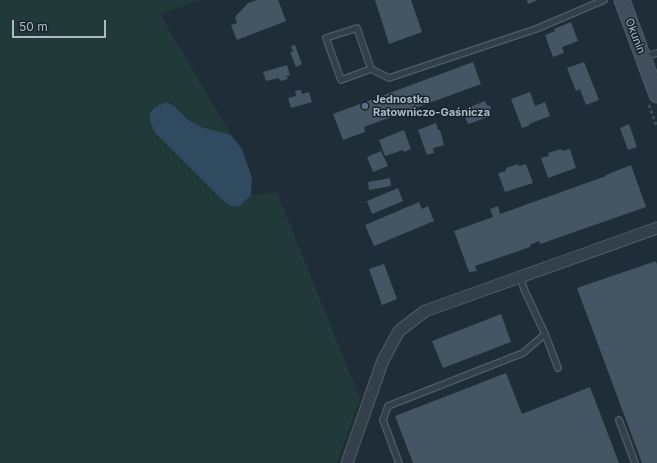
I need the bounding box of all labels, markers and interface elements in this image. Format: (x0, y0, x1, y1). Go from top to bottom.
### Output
scale bar (14, 12, 108, 38)
street label: Okunin (622, 17, 648, 55)
text: 50 m (19, 19, 48, 34)
place label: Jednostka Ratowniczo-Gaśnicza (373, 93, 490, 119)
marker: Jednostka Ratowniczo-Gaśnicza (360, 101, 370, 111)

